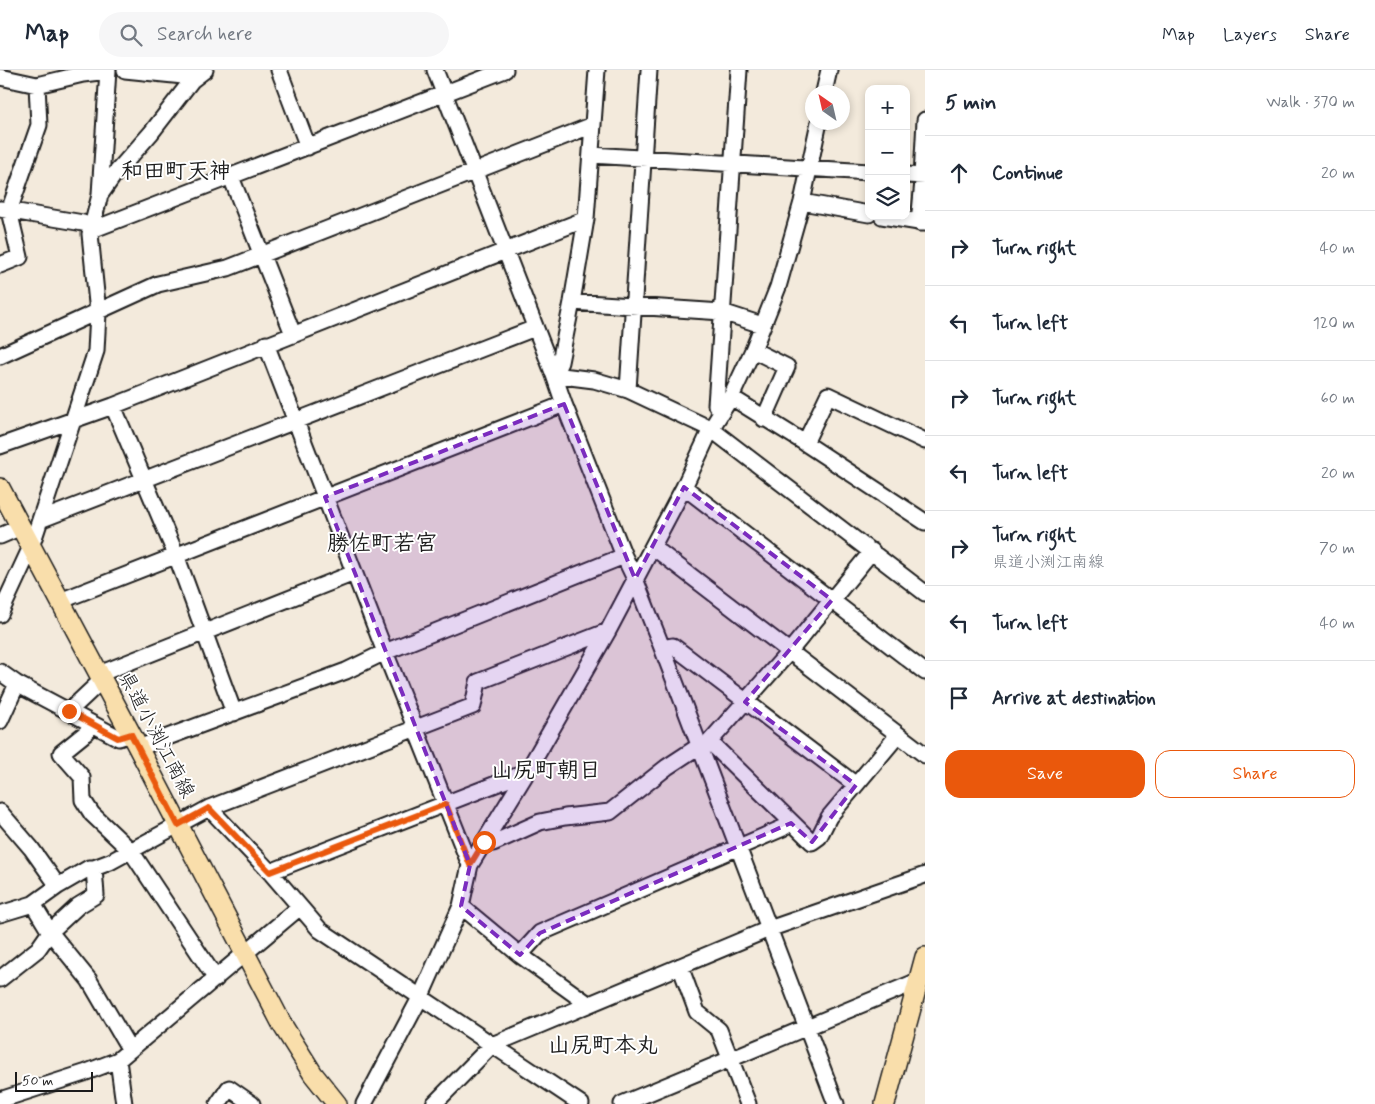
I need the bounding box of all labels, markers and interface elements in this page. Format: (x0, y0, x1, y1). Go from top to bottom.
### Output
search box (99, 12, 449, 57)
text: Map (25, 19, 69, 50)
icon: search (117, 21, 145, 49)
text: Search here (157, 22, 253, 47)
text: Map (1162, 23, 1195, 47)
text: Layers (1223, 23, 1277, 47)
text: Share (1305, 23, 1350, 47)
north arrow (805, 85, 850, 130)
map controls (865, 85, 910, 220)
button: + (865, 85, 910, 130)
text: 5 min (945, 89, 997, 117)
text: Walk · 370 m (1266, 92, 1355, 113)
button: − (865, 130, 910, 175)
district label: 和田町天神 (121, 158, 231, 186)
icon: ahead (945, 159, 973, 187)
text: Continue (992, 161, 1063, 186)
text: 20 m (1321, 163, 1355, 184)
button: layers (865, 175, 910, 220)
icon: right (945, 234, 973, 262)
text: Turn right (992, 236, 1076, 261)
text: 40 m (1319, 238, 1355, 259)
icon: left (945, 309, 973, 337)
text: Turn left (992, 311, 1068, 336)
text: 120 m (1313, 313, 1355, 334)
icon: right (945, 384, 973, 412)
text: Turn right (992, 386, 1076, 411)
text: 60 m (1321, 388, 1355, 409)
icon: left (945, 459, 973, 487)
text: Turn left (992, 461, 1068, 486)
text: 20 m (1321, 463, 1355, 484)
text: Turn right (992, 523, 1076, 548)
district label: 勝佐町若宮 (327, 530, 437, 558)
icon: right (945, 534, 973, 562)
text: 70 m (1319, 538, 1355, 559)
text: 県道小渕江南線 (992, 552, 1104, 573)
icon: left (945, 609, 973, 637)
text: Turn left (992, 611, 1068, 636)
text: 40 m (1319, 613, 1355, 634)
street label: 県道小渕江南線 (111, 667, 201, 803)
icon: arrive (945, 684, 973, 712)
text: Arrive at destination (992, 686, 1156, 711)
route end (58, 700, 81, 723)
button: Save (945, 750, 1145, 798)
button: Share (1155, 750, 1355, 798)
district label: 山尻町朝日 (491, 757, 601, 785)
route start (473, 831, 496, 854)
district label: 山尻町本丸 (548, 1032, 658, 1060)
scale bar (15, 1069, 92, 1092)
text: 50 m (22, 1072, 53, 1090)

